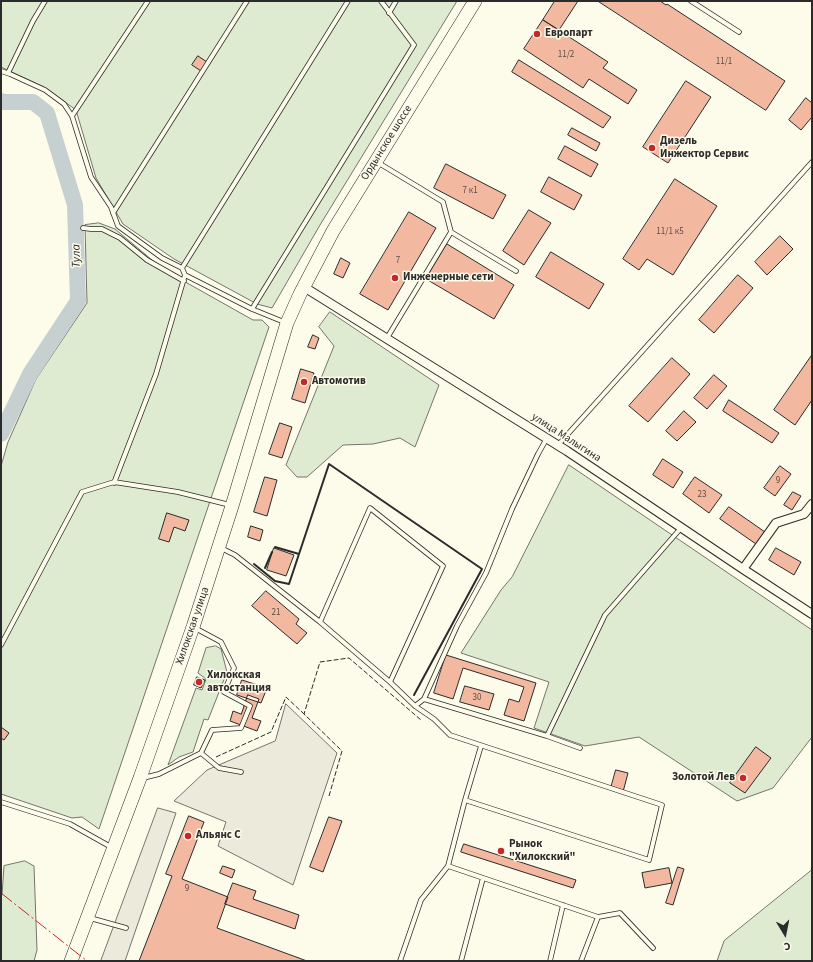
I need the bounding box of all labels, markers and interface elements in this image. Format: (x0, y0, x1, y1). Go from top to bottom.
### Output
place label: Европарт (545, 27, 593, 41)
marker: Европарт (532, 29, 542, 39)
house number: 11/2 (558, 50, 574, 60)
house number: 11/1 (716, 57, 732, 67)
street label: Ордынское шоссе (359, 103, 415, 183)
place label: Дизель Инжектор Сервис (660, 135, 749, 161)
marker: Дизель Инжектор Сервис (647, 143, 657, 153)
house number: 7 к1 (462, 186, 478, 196)
house number: 11/1 к5 (656, 227, 684, 237)
water label: Тула (70, 244, 84, 268)
house number: 7 (396, 256, 400, 266)
place label: Инженерные сети (403, 271, 494, 285)
marker: Инженерные сети (390, 273, 400, 283)
place label: Автомотив (312, 375, 366, 389)
marker: Автомотив (299, 377, 309, 387)
street label: улица Малыгина (529, 411, 603, 465)
house number: 9 (776, 476, 780, 486)
house number: 23 (698, 490, 706, 500)
street label: Хилокская улица (173, 585, 213, 667)
house number: 21 (272, 608, 280, 618)
place label: Хилокская автостанция (207, 669, 271, 695)
marker: Хилокская автостанция (194, 677, 204, 687)
house number: 30 (473, 693, 481, 703)
place label: Золотой Лев (672, 771, 735, 785)
marker: Золотой Лев (738, 773, 748, 783)
place label: Альянс С (196, 829, 241, 843)
marker: Альянс С (183, 831, 193, 841)
place label: Рынок "Хилокский" (509, 838, 575, 864)
marker: Рынок "Хилокский" (496, 846, 506, 856)
house number: 9 (185, 884, 189, 894)
north arrow (765, 914, 805, 954)
text: С (783, 938, 792, 954)

